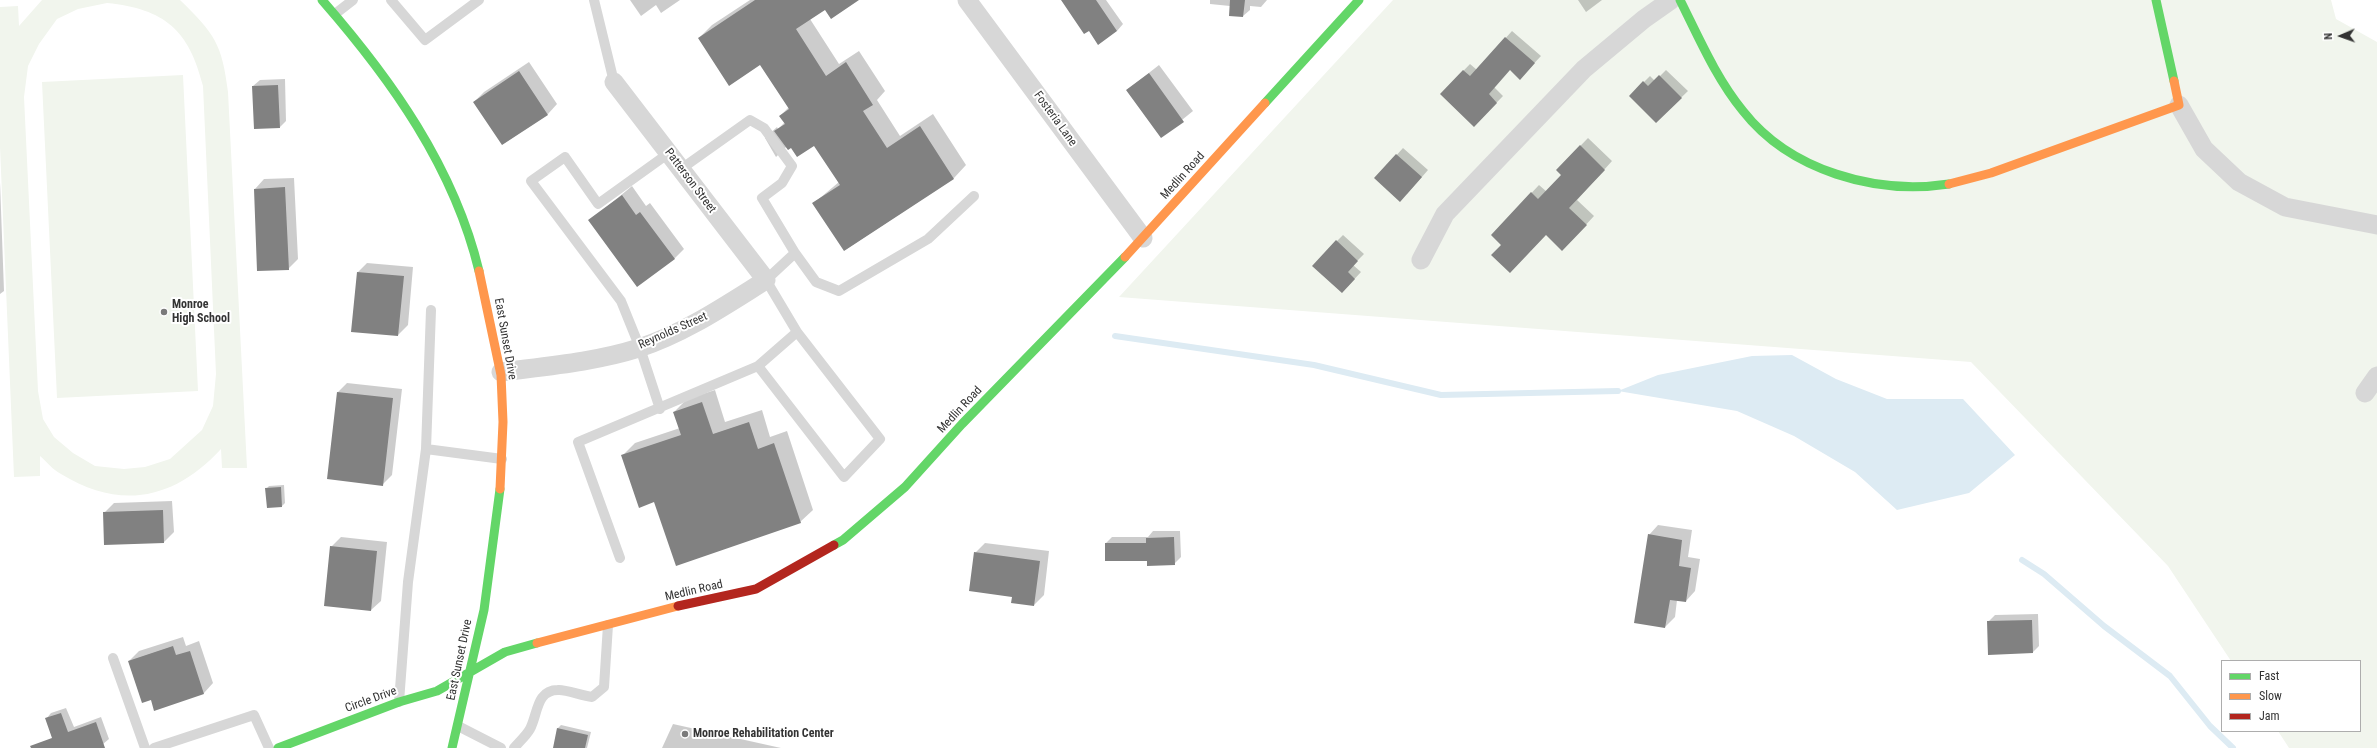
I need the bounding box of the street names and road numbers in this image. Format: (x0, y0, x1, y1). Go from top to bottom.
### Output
street label: Fosteria Lane (1030, 89, 1080, 149)
street label: Patterson Street (661, 146, 719, 216)
street label: Medlin Road (1158, 149, 1208, 203)
street label: East Sunset Drive (491, 297, 519, 381)
street label: Reynolds Street (636, 309, 710, 353)
street label: Medlin Road (935, 384, 985, 436)
street label: Medlin Road (664, 577, 724, 605)
street label: East Sunset Drive (444, 618, 476, 702)
street label: Circle Drive (343, 684, 399, 716)

